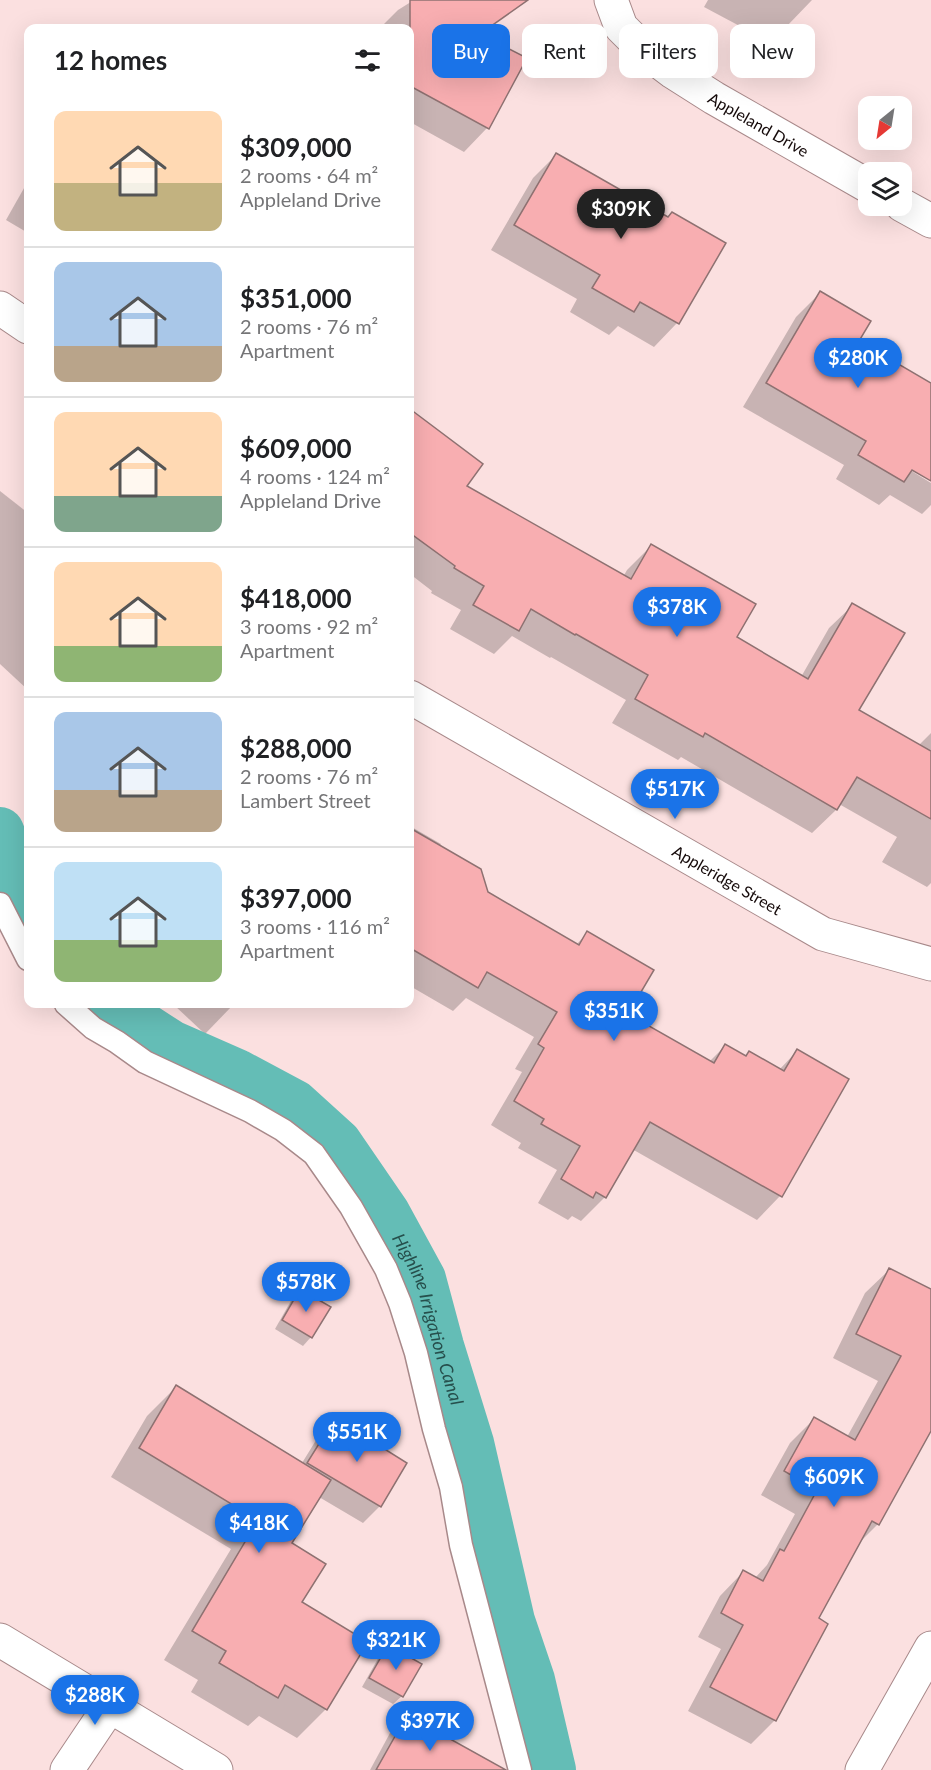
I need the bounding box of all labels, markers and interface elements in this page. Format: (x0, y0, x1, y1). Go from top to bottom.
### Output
chip: Buy (432, 24, 510, 78)
chip: Rent (522, 24, 607, 78)
chip: Filters (619, 24, 718, 78)
chip: New (730, 24, 815, 78)
text: 12 homes (54, 44, 167, 76)
icon: filters (351, 44, 384, 77)
street label: Appleland Drive (705, 87, 813, 160)
north arrow (858, 96, 912, 150)
map controls (858, 96, 912, 216)
text: $309,000 (240, 131, 352, 163)
icon: home (102, 135, 174, 207)
button: layers (858, 162, 912, 216)
text: 2 rooms · 64 m² (240, 163, 378, 187)
text: Appleland Drive (240, 187, 381, 211)
pin: $309K (579, 189, 663, 240)
text: $309K (591, 196, 651, 220)
text: $351,000 (240, 282, 352, 314)
icon: home (102, 286, 174, 358)
text: 2 rooms · 76 m² (240, 314, 378, 338)
text: Apartment (240, 338, 334, 362)
pin: $280K (816, 338, 900, 389)
text: $280K (828, 345, 888, 369)
text: $609,000 (240, 432, 352, 464)
icon: home (102, 436, 174, 508)
text: 4 rooms · 124 m² (240, 464, 390, 488)
text: Appleland Drive (240, 488, 381, 512)
text: $418,000 (240, 582, 352, 614)
icon: home (102, 586, 174, 658)
pin: $378K (635, 587, 719, 638)
text: $378K (647, 594, 707, 618)
text: 3 rooms · 92 m² (240, 614, 378, 638)
text: Apartment (240, 638, 334, 662)
text: $288,000 (240, 732, 352, 764)
icon: home (102, 736, 174, 808)
text: 2 rooms · 76 m² (240, 764, 378, 788)
pin: $517K (633, 769, 717, 820)
text: $517K (645, 776, 705, 800)
text: Lambert Street (240, 788, 371, 812)
street label: Appleridge Street (670, 840, 786, 918)
text: $397,000 (240, 882, 352, 914)
icon: home (102, 886, 174, 958)
text: 3 rooms · 116 m² (240, 914, 390, 938)
text: Apartment (240, 938, 334, 962)
pin: $351K (572, 991, 656, 1042)
text: $351K (584, 998, 644, 1022)
water label: Highline Irrigation Canal (388, 1229, 469, 1408)
pin: $578K (264, 1262, 348, 1313)
text: $578K (276, 1269, 336, 1293)
pin: $551K (315, 1412, 399, 1463)
text: $551K (327, 1419, 387, 1443)
pin: $609K (792, 1457, 876, 1508)
text: $609K (804, 1464, 864, 1488)
pin: $418K (217, 1503, 301, 1554)
text: $418K (229, 1510, 289, 1534)
pin: $321K (354, 1620, 438, 1671)
text: $321K (366, 1627, 426, 1651)
pin: $288K (53, 1675, 137, 1726)
text: $288K (65, 1682, 125, 1706)
pin: $397K (388, 1701, 472, 1752)
text: $397K (400, 1708, 460, 1732)

